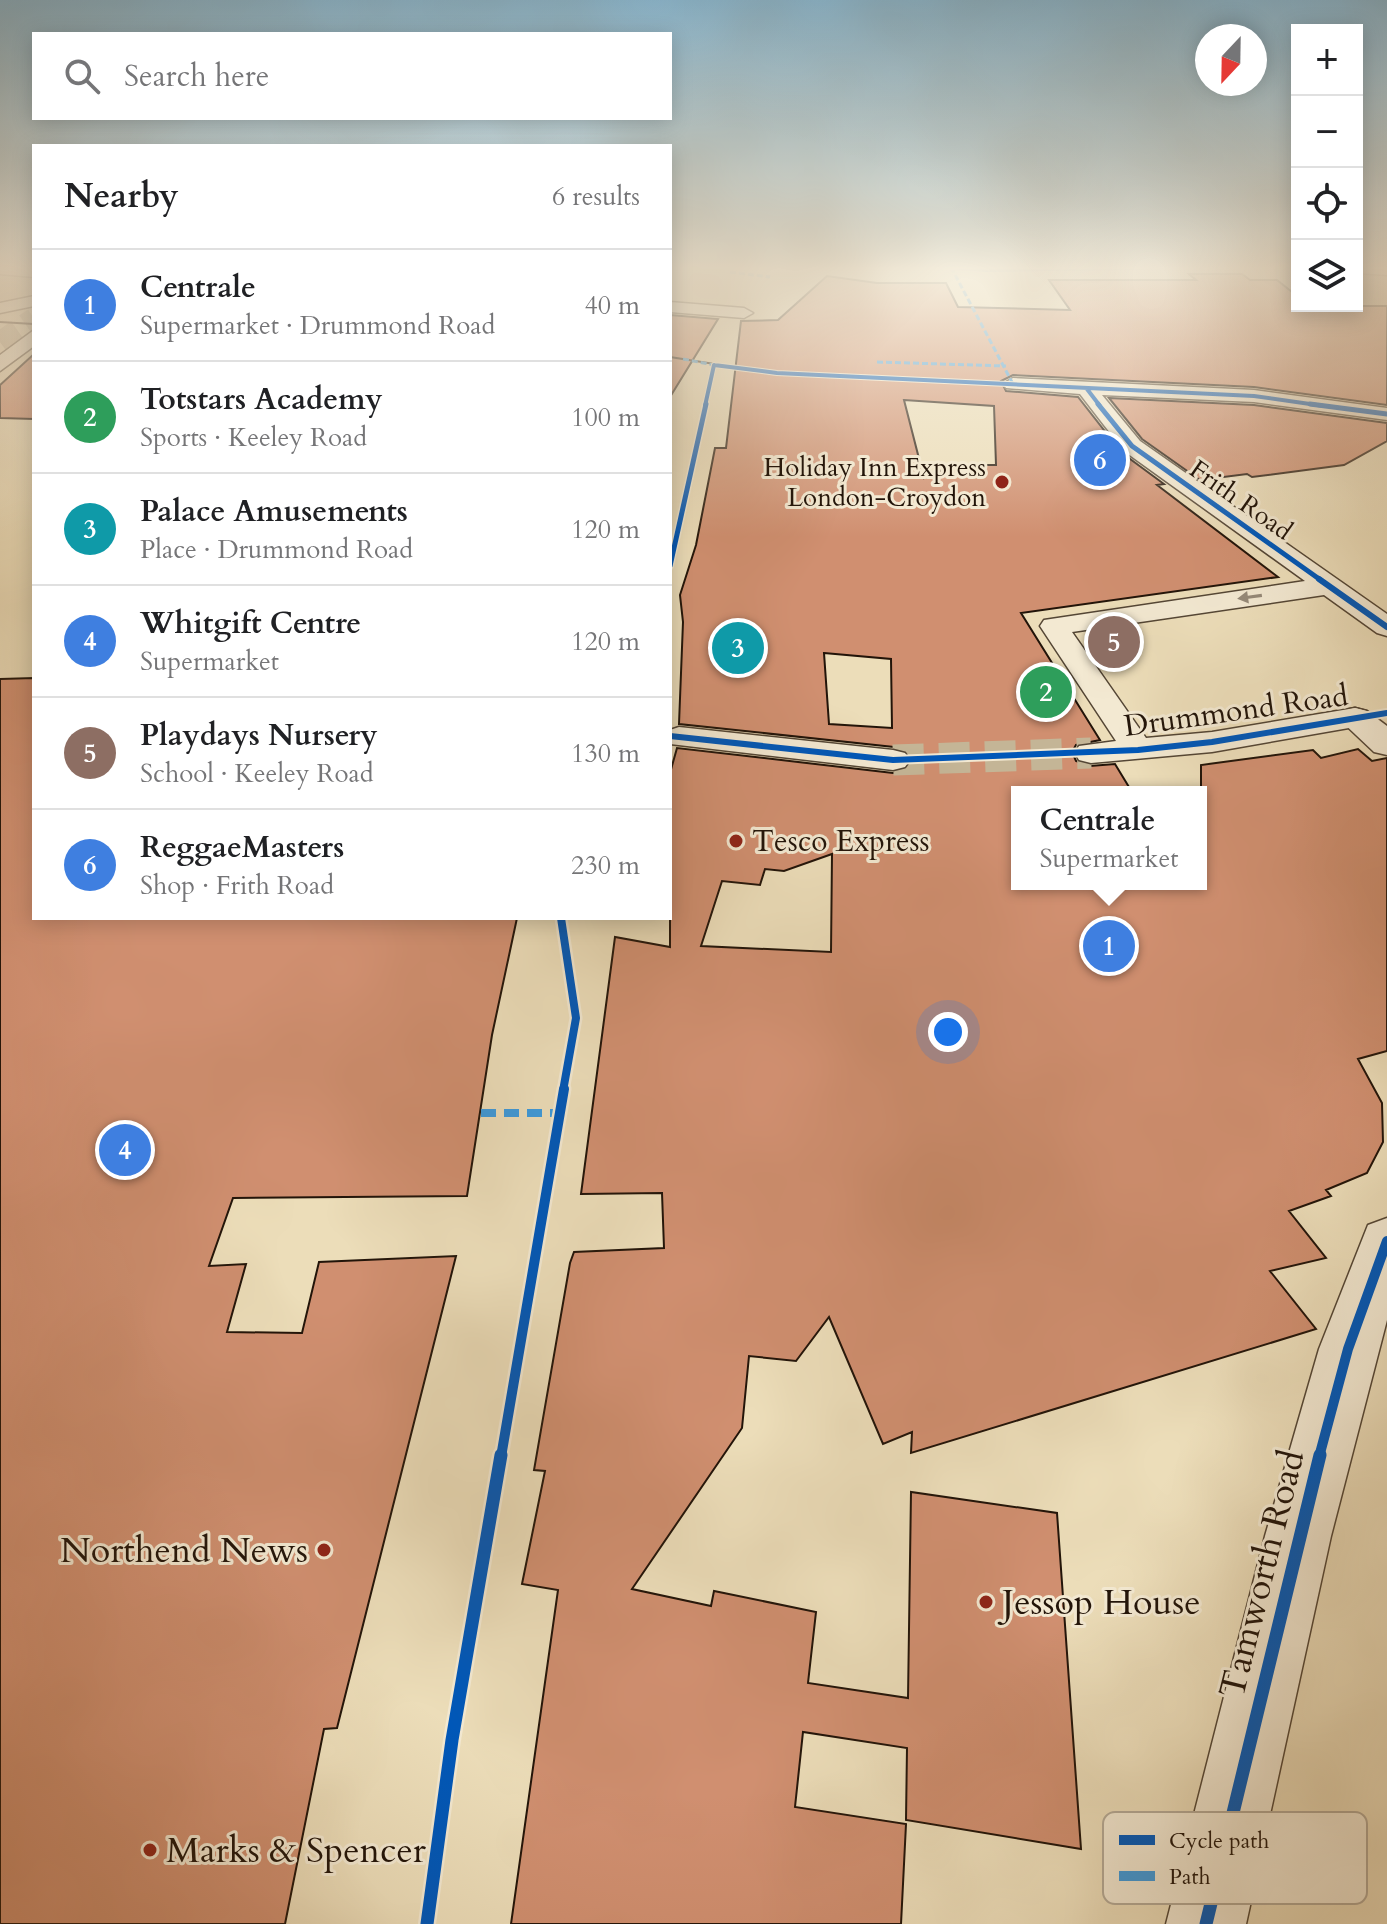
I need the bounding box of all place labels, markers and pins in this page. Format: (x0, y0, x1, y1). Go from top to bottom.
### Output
pin: 6 (1074, 430, 1126, 490)
place label: Holiday Inn Express London-Croydon (764, 450, 986, 515)
marker: Holiday Inn Express London-Croydon (993, 473, 1011, 491)
pin: 5 (1088, 612, 1140, 672)
pin: 3 (712, 618, 764, 678)
pin: 2 (1020, 662, 1072, 722)
place label: Tesco Express (752, 821, 930, 862)
marker: Tesco Express (727, 832, 745, 850)
pin: 1 (1083, 916, 1135, 976)
pin: 4 (99, 1120, 151, 1180)
place label: Northend News (60, 1526, 308, 1575)
marker: Northend News (315, 1541, 333, 1559)
place label: Jessop House (997, 1578, 1201, 1627)
marker: Jessop House (977, 1593, 995, 1611)
place label: Marks & Spencer (166, 1826, 427, 1875)
marker: Marks & Spencer (141, 1841, 159, 1859)

